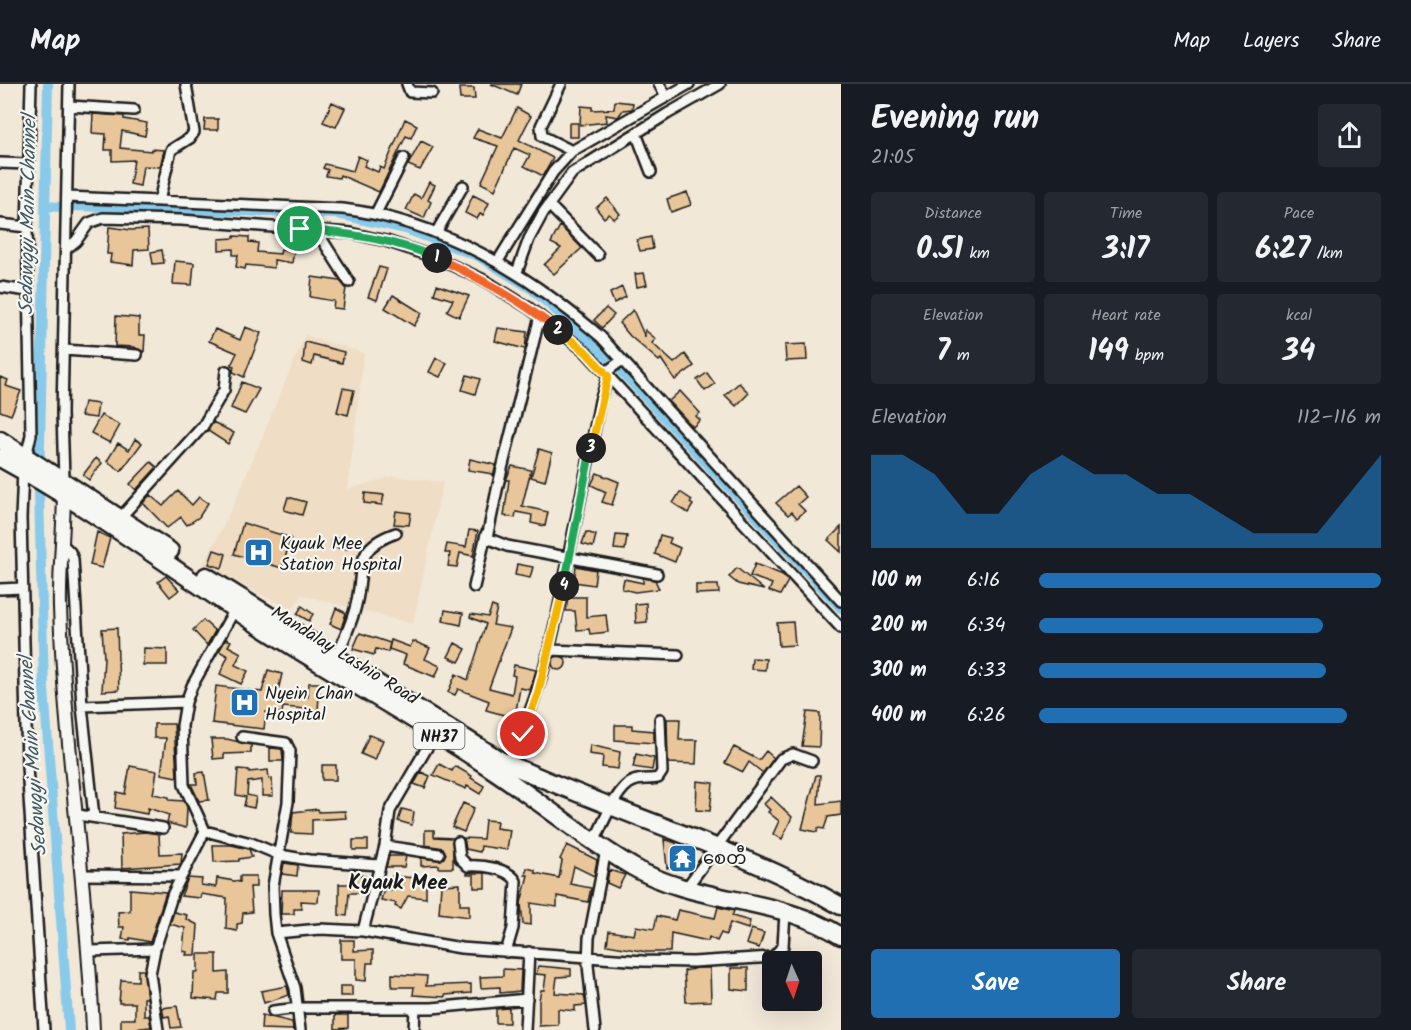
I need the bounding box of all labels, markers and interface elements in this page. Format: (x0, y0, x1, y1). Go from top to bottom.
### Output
text: Map (30, 19, 81, 64)
text: Map (1173, 25, 1210, 58)
text: Layers (1243, 25, 1299, 58)
text: Share (1332, 25, 1381, 58)
text: Evening run (871, 93, 1039, 146)
button: share (1318, 104, 1381, 167)
water label: Sedawgyi Main Channel (11, 111, 47, 315)
text: 21:05 (871, 142, 915, 174)
text: Distance (924, 201, 982, 226)
text: Time (1110, 201, 1142, 226)
text: Pace (1284, 201, 1314, 226)
pin (274, 203, 325, 254)
icon: arrive (283, 212, 316, 245)
text: 0.51 (916, 226, 963, 274)
text: 3:17 (1102, 226, 1150, 274)
text: 6:27 (1255, 226, 1310, 274)
text: km (963, 241, 990, 266)
text: /km (1310, 241, 1343, 266)
pin: 1 (422, 243, 452, 273)
text: 1 (435, 245, 439, 270)
text: Elevation (923, 303, 983, 328)
text: Heart rate (1091, 303, 1161, 328)
text: kcal (1286, 303, 1312, 328)
pin: 2 (543, 315, 573, 345)
text: 2 (553, 317, 563, 342)
text: 7 (936, 328, 951, 376)
text: 149 (1088, 328, 1129, 376)
text: 34 (1283, 328, 1315, 376)
text: m (951, 343, 970, 368)
text: bpm (1129, 343, 1164, 368)
text: Elevation (871, 402, 947, 434)
text: 112–116 m (1297, 402, 1381, 434)
pin: 3 (576, 433, 606, 463)
text: 3 (587, 435, 595, 460)
place label: Kyauk Mee Station Hospital (280, 530, 402, 580)
hospital icon: Kyauk Mee Station Hospital (243, 537, 275, 569)
text: 100 m (871, 565, 922, 597)
text: 6:16 (967, 565, 1000, 597)
pin: 4 (549, 571, 579, 601)
text: 4 (560, 573, 568, 598)
street label: Mandalay Lashio Road (265, 599, 425, 714)
text: 200 m (871, 610, 927, 642)
text: 6:34 (967, 610, 1005, 642)
water label: Sedawgyi Main Channel (11, 651, 57, 857)
text: 300 m (871, 655, 927, 687)
text: 6:33 (967, 655, 1006, 687)
place label: Nyein Chan Hospital (265, 680, 353, 730)
hospital icon: Nyein Chan Hospital (228, 687, 260, 719)
text: 400 m (871, 700, 927, 732)
text: 6:26 (967, 700, 1006, 732)
pin (497, 708, 548, 759)
icon: check (506, 717, 539, 750)
road number: NH37 (414, 723, 464, 749)
temple icon: စေတီ (666, 842, 698, 874)
place label: စေတီ (703, 844, 747, 874)
district label: Kyauk Mee (348, 867, 448, 900)
button: Save (871, 949, 1120, 1018)
button: Share (1132, 949, 1381, 1018)
north arrow (762, 951, 822, 1011)
map controls (762, 951, 822, 1011)

